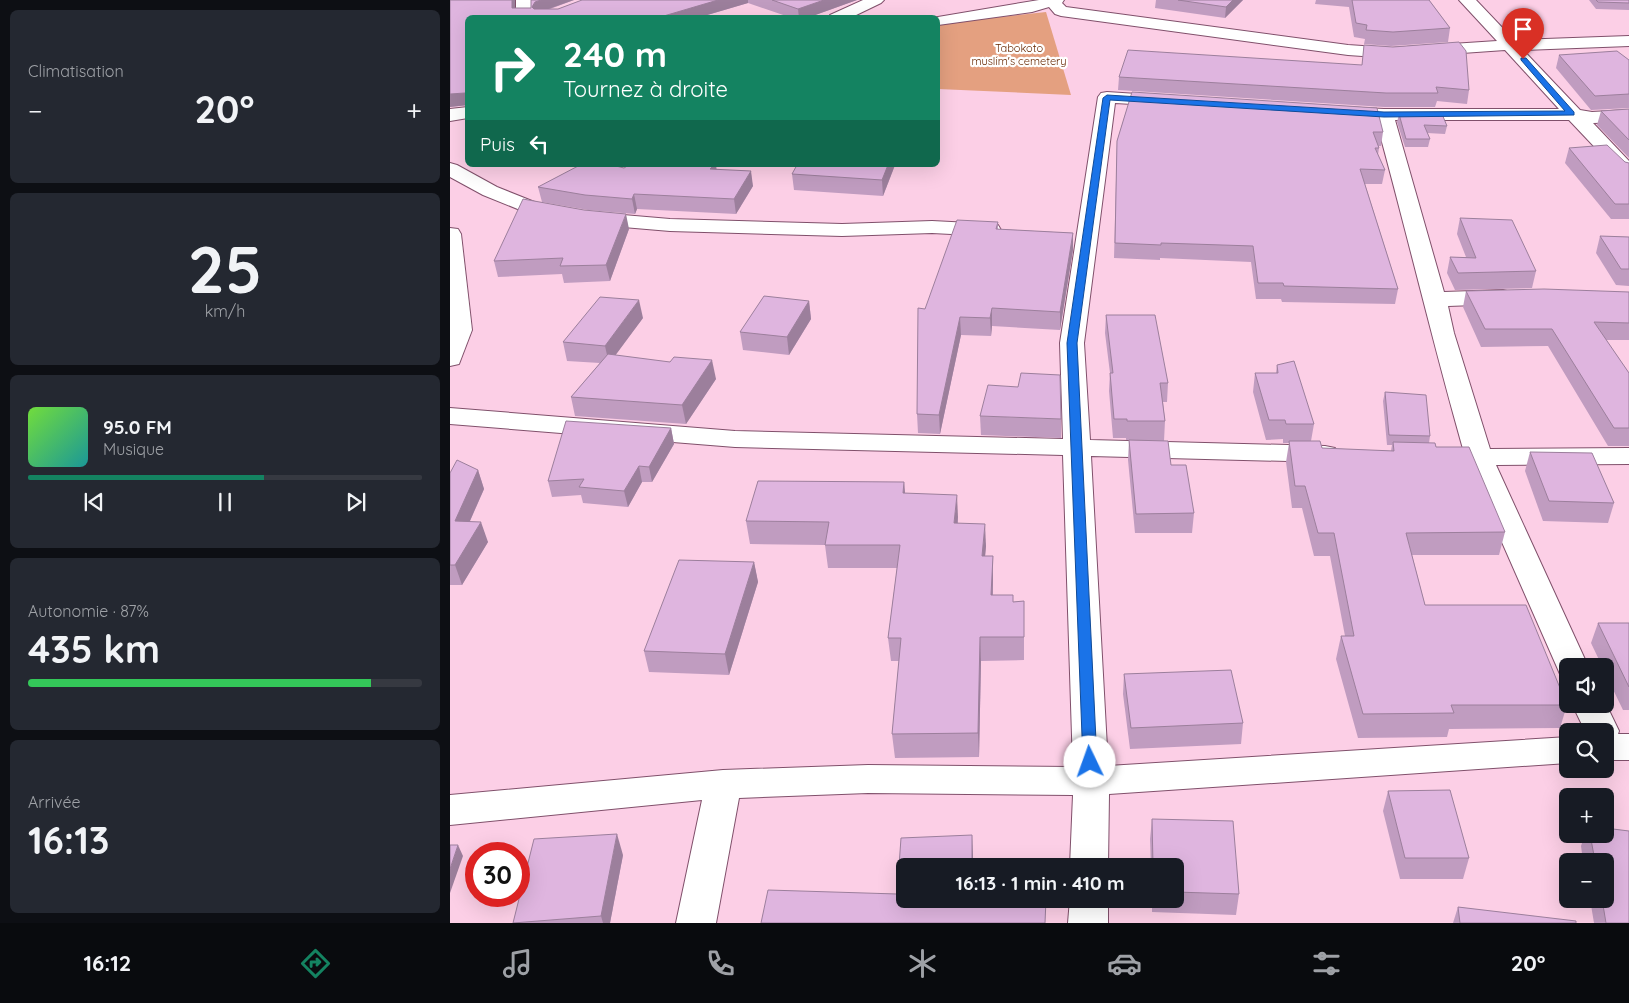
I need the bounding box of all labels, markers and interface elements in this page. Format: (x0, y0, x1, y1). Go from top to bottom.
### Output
pin (1502, 8, 1544, 59)
icon: arrive (1509, 15, 1537, 43)
text: 240 m (563, 32, 667, 76)
icon: right (480, 35, 545, 100)
park label: Tabokoto muslim's cemetery (971, 41, 1067, 68)
text: Climatisation (28, 61, 124, 81)
text: Tournez à droite (563, 75, 728, 103)
text: 20° (194, 85, 254, 133)
text: − (28, 93, 43, 128)
text: + (406, 93, 422, 128)
icon: left (525, 130, 553, 158)
text: Puis (480, 132, 515, 156)
text: 25 (188, 228, 262, 309)
text: km/h (205, 301, 245, 321)
text: 95.0 FM (103, 415, 172, 439)
text: Musique (103, 439, 164, 459)
icon: previous (80, 488, 108, 516)
icon: pause (211, 488, 239, 516)
icon: next (342, 488, 370, 516)
text: Autonomie · 87% (28, 601, 149, 621)
text: 435 km (28, 625, 160, 673)
map controls (1559, 658, 1614, 908)
button: sound (1559, 658, 1614, 713)
button: search (1559, 723, 1614, 778)
position arrow (1063, 735, 1115, 787)
button: + (1559, 788, 1614, 843)
text: Arrivée (28, 792, 81, 812)
text: 16:13 (28, 816, 109, 864)
speed limit sign: 30 (465, 842, 530, 907)
button: − (1559, 853, 1614, 908)
text: 16:13 · 1 min · 410 m (956, 871, 1124, 895)
icon: directions (298, 946, 333, 981)
icon: music (500, 946, 535, 981)
icon: phone (703, 946, 738, 981)
icon: climate (905, 946, 940, 981)
icon: car (1107, 946, 1142, 981)
icon: filters (1309, 946, 1344, 981)
text: 16:12 (84, 949, 131, 977)
text: 20° (1511, 949, 1545, 977)

